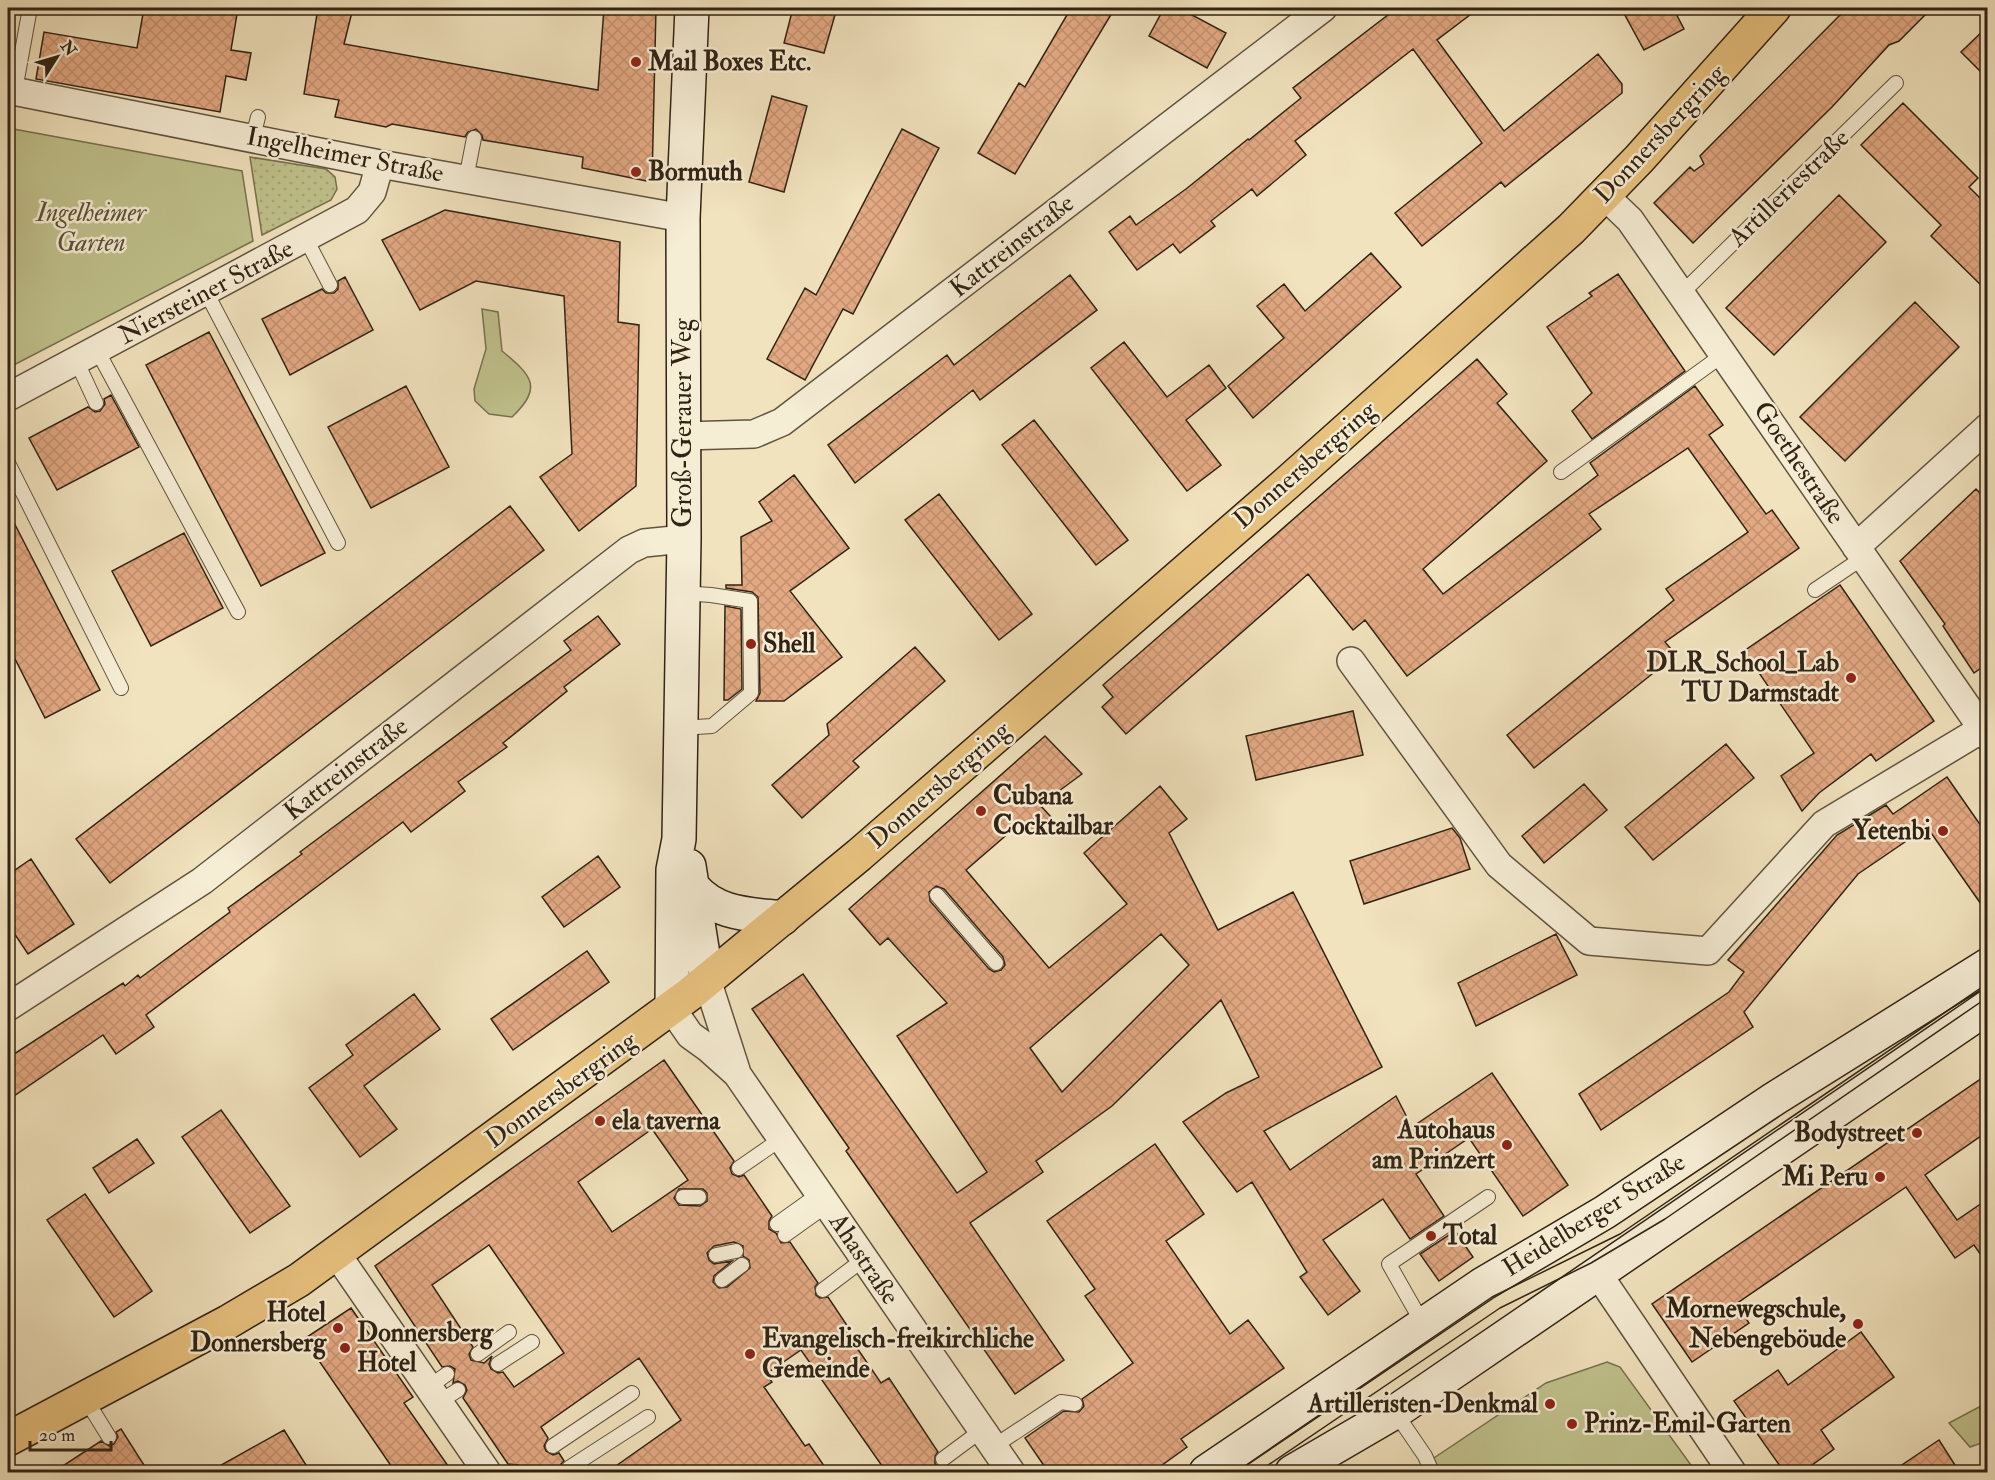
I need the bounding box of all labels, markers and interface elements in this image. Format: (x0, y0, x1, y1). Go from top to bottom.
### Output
north arrow (27, 27, 87, 87)
text: N (55, 36, 81, 61)
place label: Mail Boxes Etc. (647, 46, 811, 78)
marker: Mail Boxes Etc. (629, 55, 643, 69)
street label: Donnersbergring (1587, 57, 1733, 210)
street label: Ingelheimer Straße (244, 120, 446, 190)
street label: Artilleriestraße (1721, 122, 1856, 254)
place label: Bormuth (648, 156, 743, 188)
marker: Bormuth (629, 165, 643, 179)
street label: Kattreinstraße (943, 187, 1081, 305)
park label: Ingelheimer Garten (34, 197, 147, 259)
street label: Niersteiner Straße (113, 232, 299, 351)
street label: Groß-Gerauer Weg (667, 317, 699, 528)
street label: Donnersbergring (1227, 393, 1384, 536)
street label: Goethestraße (1746, 396, 1852, 530)
place label: Shell (763, 628, 816, 660)
marker: Shell (744, 637, 758, 651)
place label: DLR_School_Lab TU Darmstadt (1646, 647, 1840, 709)
marker: DLR_School_Lab TU Darmstadt (1844, 671, 1858, 685)
street label: Kattreinstraße (277, 710, 415, 828)
street label: Donnersbergring (861, 713, 1018, 856)
place label: Cubana Cocktailbar (993, 780, 1113, 842)
marker: Cubana Cocktailbar (974, 804, 988, 818)
place label: Yetenbi (1852, 815, 1931, 847)
marker: Yetenbi (1936, 824, 1950, 838)
street label: Donnersbergring (479, 1024, 644, 1155)
place label: ela taverna (612, 1105, 721, 1137)
marker: ela taverna (593, 1114, 607, 1128)
place label: Autohaus am Prinzert (1372, 1114, 1496, 1176)
place label: Bodystreet (1794, 1117, 1906, 1150)
marker: Bodystreet (1910, 1126, 1924, 1140)
marker: Autohaus am Prinzert (1500, 1138, 1514, 1152)
street label: Heidelberger Straße (1497, 1146, 1691, 1284)
place label: Mi Peru (1781, 1161, 1869, 1193)
marker: Mi Peru (1873, 1170, 1887, 1184)
street label: Ahastraße (821, 1206, 906, 1311)
place label: Total (1442, 1220, 1498, 1252)
marker: Total (1424, 1229, 1438, 1243)
place label: Mornewegschule, Nebengeböude (1664, 1293, 1846, 1356)
place label: Hotel Donnersberg (190, 1297, 327, 1360)
place label: Donnersberg Hotel (357, 1317, 494, 1379)
marker: Mornewegschule, Nebengeböude (1851, 1317, 1865, 1331)
marker: Hotel Donnersberg (331, 1321, 345, 1335)
place label: Evangelisch-freikirchliche Gemeinde (762, 1323, 1034, 1385)
marker: Donnersberg Hotel (338, 1341, 352, 1355)
marker: Evangelisch-freikirchliche Gemeinde (743, 1347, 757, 1361)
place label: Artilleristen-Denkmal (1307, 1388, 1538, 1420)
marker: Artilleristen-Denkmal (1543, 1397, 1557, 1411)
place label: Prinz-Emil-Garten (1584, 1408, 1792, 1440)
scale bar (30, 1414, 111, 1452)
marker: Prinz-Emil-Garten (1565, 1417, 1579, 1431)
text: 20 m (39, 1424, 75, 1447)

